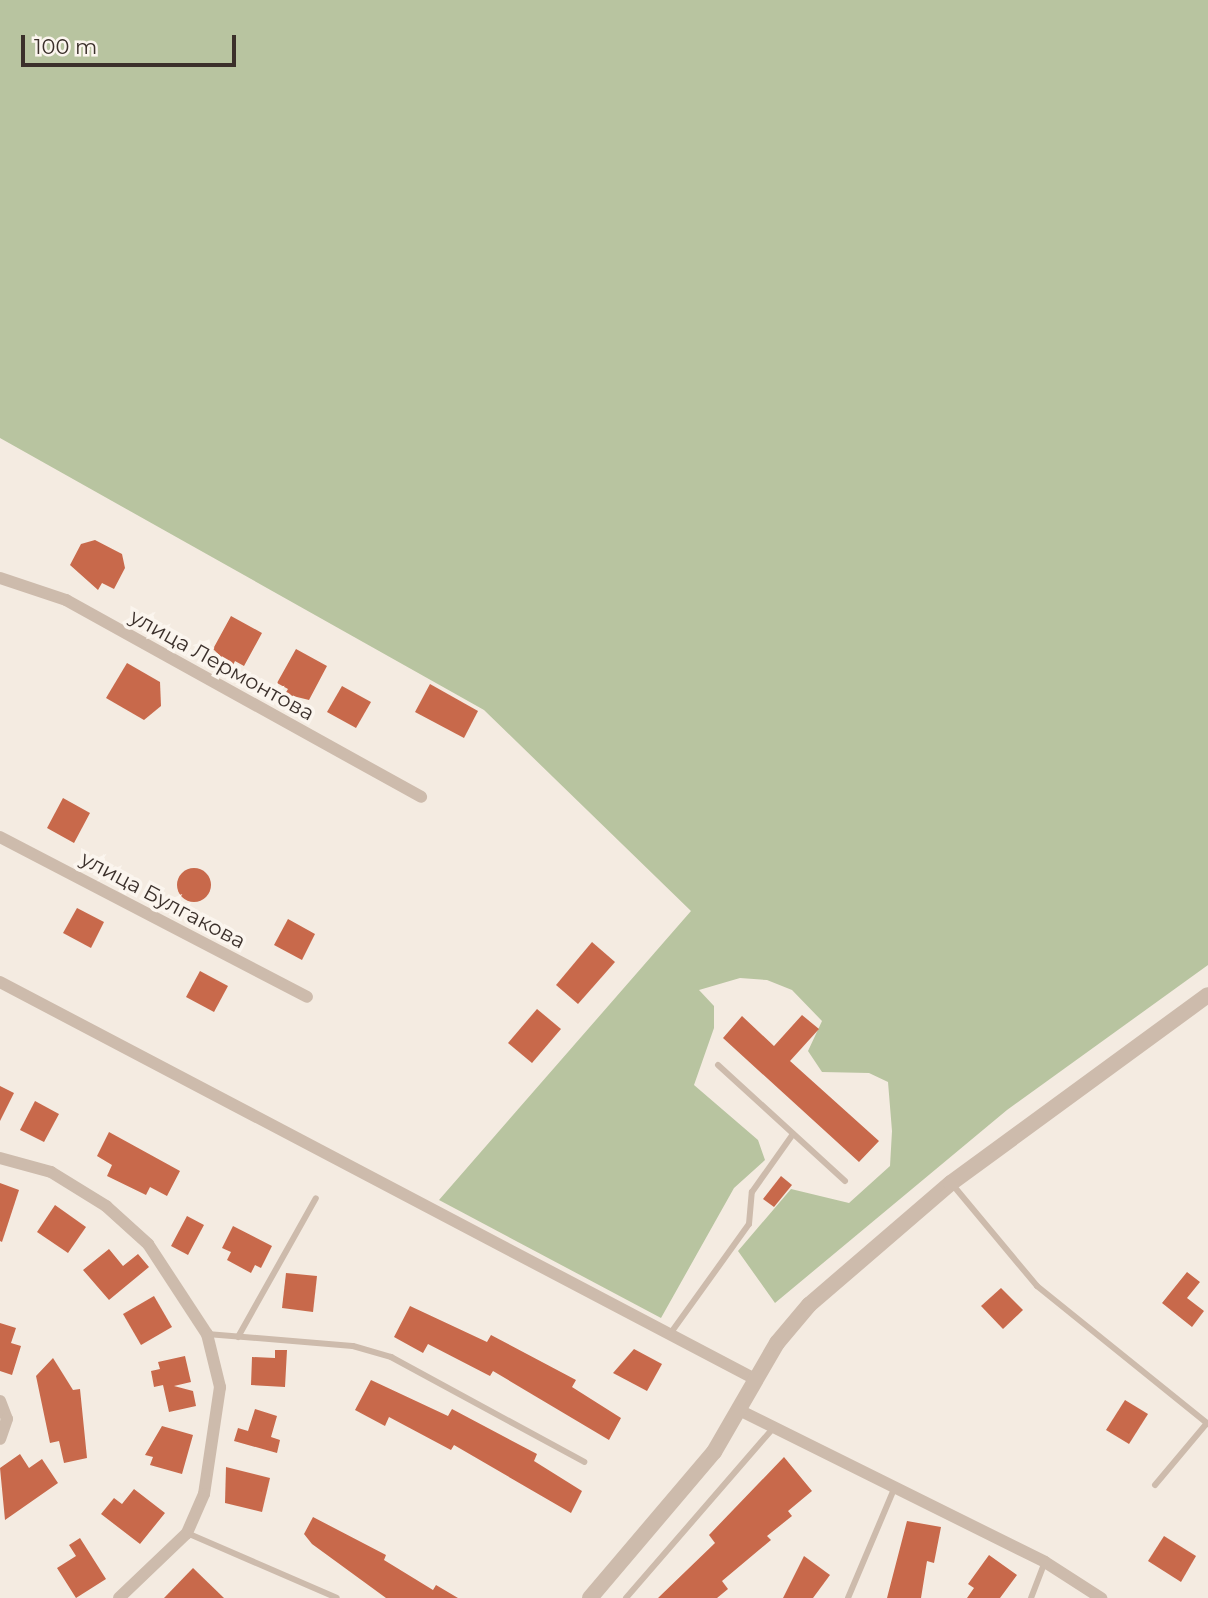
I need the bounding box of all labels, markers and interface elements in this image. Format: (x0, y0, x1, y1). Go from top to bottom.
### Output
scale bar (24, 21, 240, 65)
text: 100 m (34, 34, 97, 59)
street label: улица Лермонтова (125, 604, 319, 726)
street label: улица Булгакова (76, 846, 250, 954)

